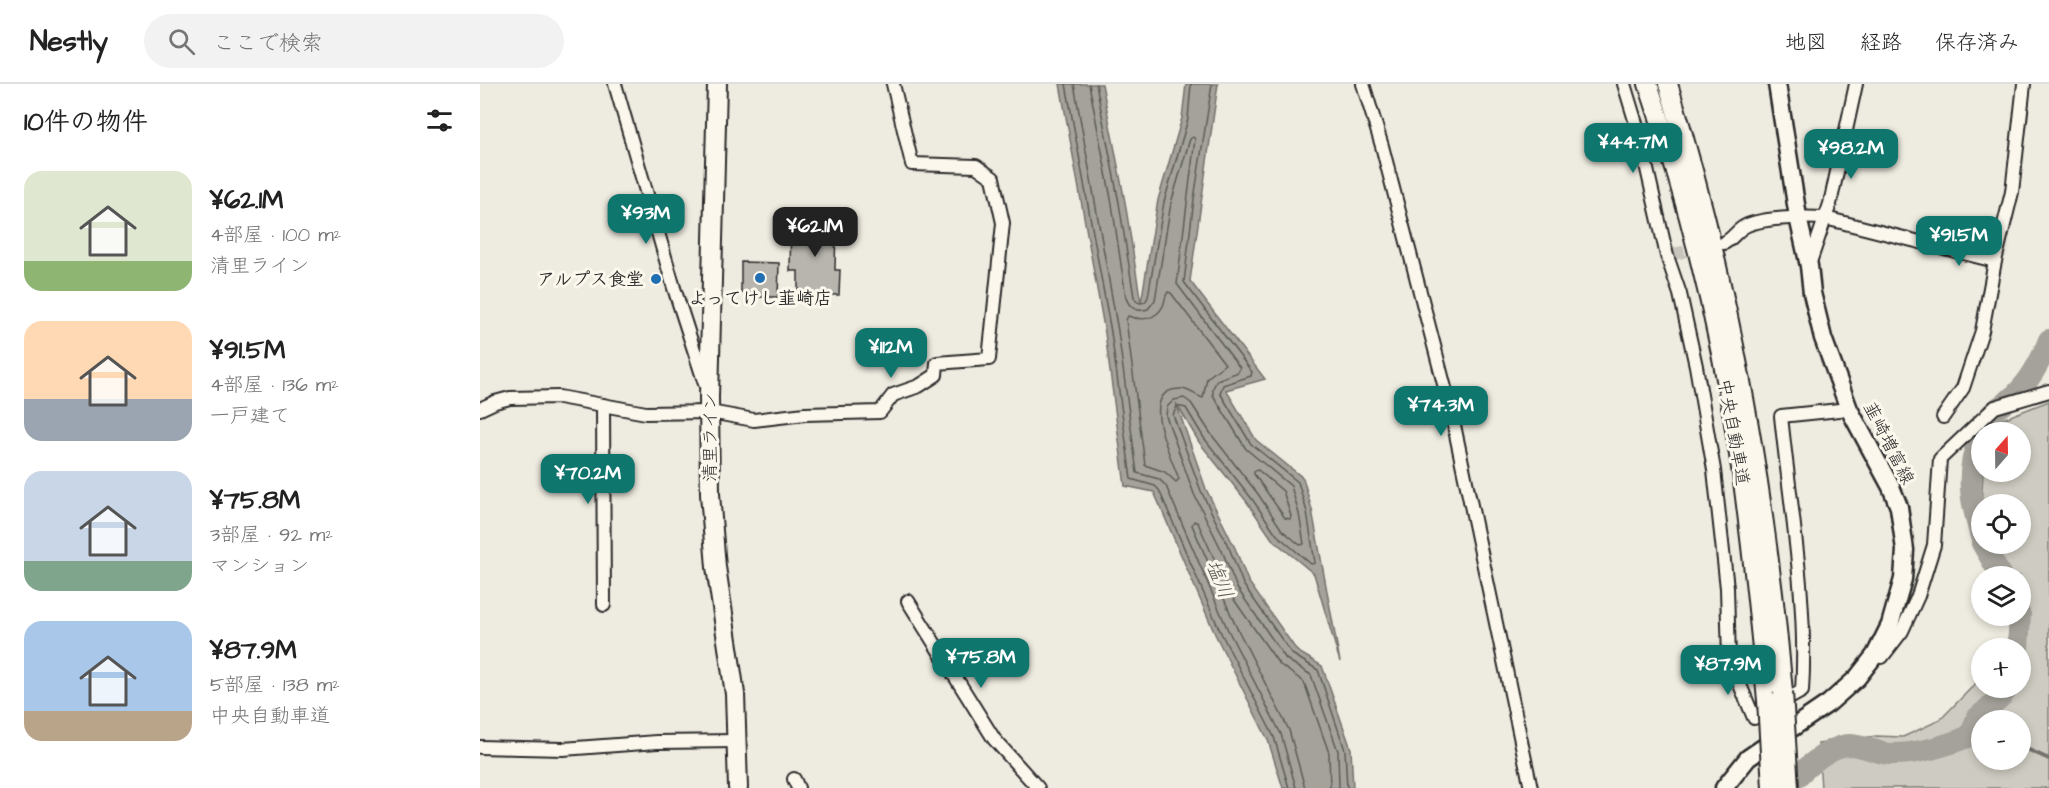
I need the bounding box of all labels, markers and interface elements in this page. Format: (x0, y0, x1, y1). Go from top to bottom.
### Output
search box (144, 14, 564, 68)
text: Nestly (30, 22, 108, 61)
icon: search (165, 25, 198, 58)
text: ここで検索 (213, 28, 323, 59)
text: 地図 (1785, 28, 1827, 57)
text: 経路 (1860, 28, 1902, 57)
text: 保存済み (1935, 28, 2019, 57)
text: 10件の物件 (24, 104, 148, 140)
icon: filters (423, 104, 456, 137)
pin: ¥44.7M (1584, 123, 1682, 174)
text: ¥44.7M (1598, 128, 1668, 156)
pin: ¥98.2M (1802, 129, 1900, 180)
text: ¥98.2M (1818, 134, 1884, 162)
text: ¥62.1M (210, 182, 284, 218)
pin: ¥93M (610, 194, 682, 245)
icon: home (72, 195, 144, 267)
text: ¥93M (622, 199, 670, 227)
pin: ¥62.1M (766, 207, 864, 258)
text: ¥62.1M (787, 212, 843, 240)
pin: ¥91.5M (1910, 216, 2008, 267)
text: 4部屋 · 100 m² (210, 221, 341, 249)
text: ¥91.5M (1930, 221, 1988, 249)
text: 清里ライン (210, 252, 309, 280)
place label: アルプス食堂 (537, 267, 644, 292)
marker: よってけし韮崎店 (753, 271, 767, 285)
marker: アルプス食堂 (649, 272, 663, 286)
place label: よってけし韮崎店 (688, 286, 832, 311)
pin: ¥112M (849, 328, 933, 379)
text: ¥91.5M (210, 332, 286, 368)
text: ¥112M (869, 333, 913, 361)
icon: home (72, 345, 144, 417)
text: 4部屋 · 136 m² (210, 371, 339, 399)
street label: 中央自動車道 (1712, 377, 1755, 487)
pin: ¥74.3M (1392, 386, 1490, 437)
text: ¥74.3M (1408, 391, 1474, 419)
street label: 清里ライン (698, 392, 723, 482)
street label: 韮崎増富線 (1857, 397, 1920, 489)
text: 一戸建て (210, 402, 290, 430)
north arrow (1971, 422, 2031, 482)
map controls (1971, 422, 2031, 770)
pin: ¥70.2M (539, 454, 637, 505)
text: ¥70.2M (555, 459, 621, 487)
text: ¥75.8M (210, 482, 300, 518)
button: locate (1971, 494, 2031, 554)
icon: home (72, 495, 144, 567)
text: 3部屋 · 92 m² (210, 521, 333, 549)
text: マンション (210, 552, 309, 580)
water label: 塩川 (1199, 556, 1240, 603)
button: layers (1971, 566, 2031, 626)
text: ¥87.9M (210, 632, 297, 668)
pin: ¥75.8M (932, 638, 1030, 689)
button: + (1971, 638, 2031, 698)
text: ¥75.8M (946, 643, 1016, 671)
icon: home (72, 645, 144, 717)
pin: ¥87.9M (1679, 645, 1777, 696)
text: ¥87.9M (1695, 650, 1761, 678)
text: 5部屋 · 138 m² (210, 671, 340, 699)
text: 中央自動車道 (210, 702, 330, 730)
button: − (1971, 710, 2031, 770)

